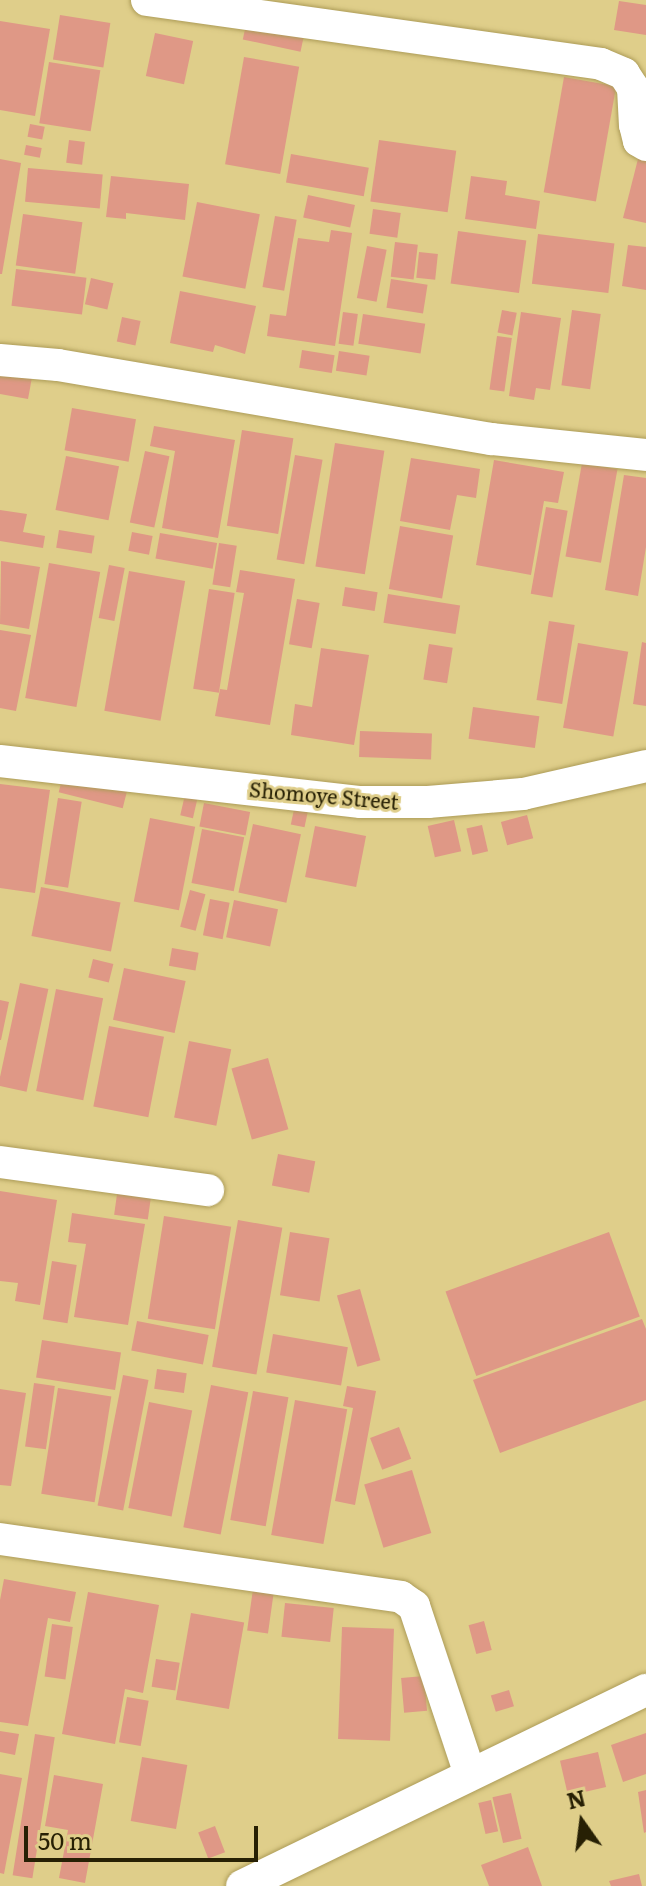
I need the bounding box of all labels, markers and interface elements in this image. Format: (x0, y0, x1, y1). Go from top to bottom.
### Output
street label: Shomoye Street (248, 777, 400, 813)
text: N (563, 1780, 589, 1816)
north arrow (542, 1782, 622, 1862)
scale bar (28, 1810, 262, 1860)
text: 50 m (38, 1822, 92, 1857)

